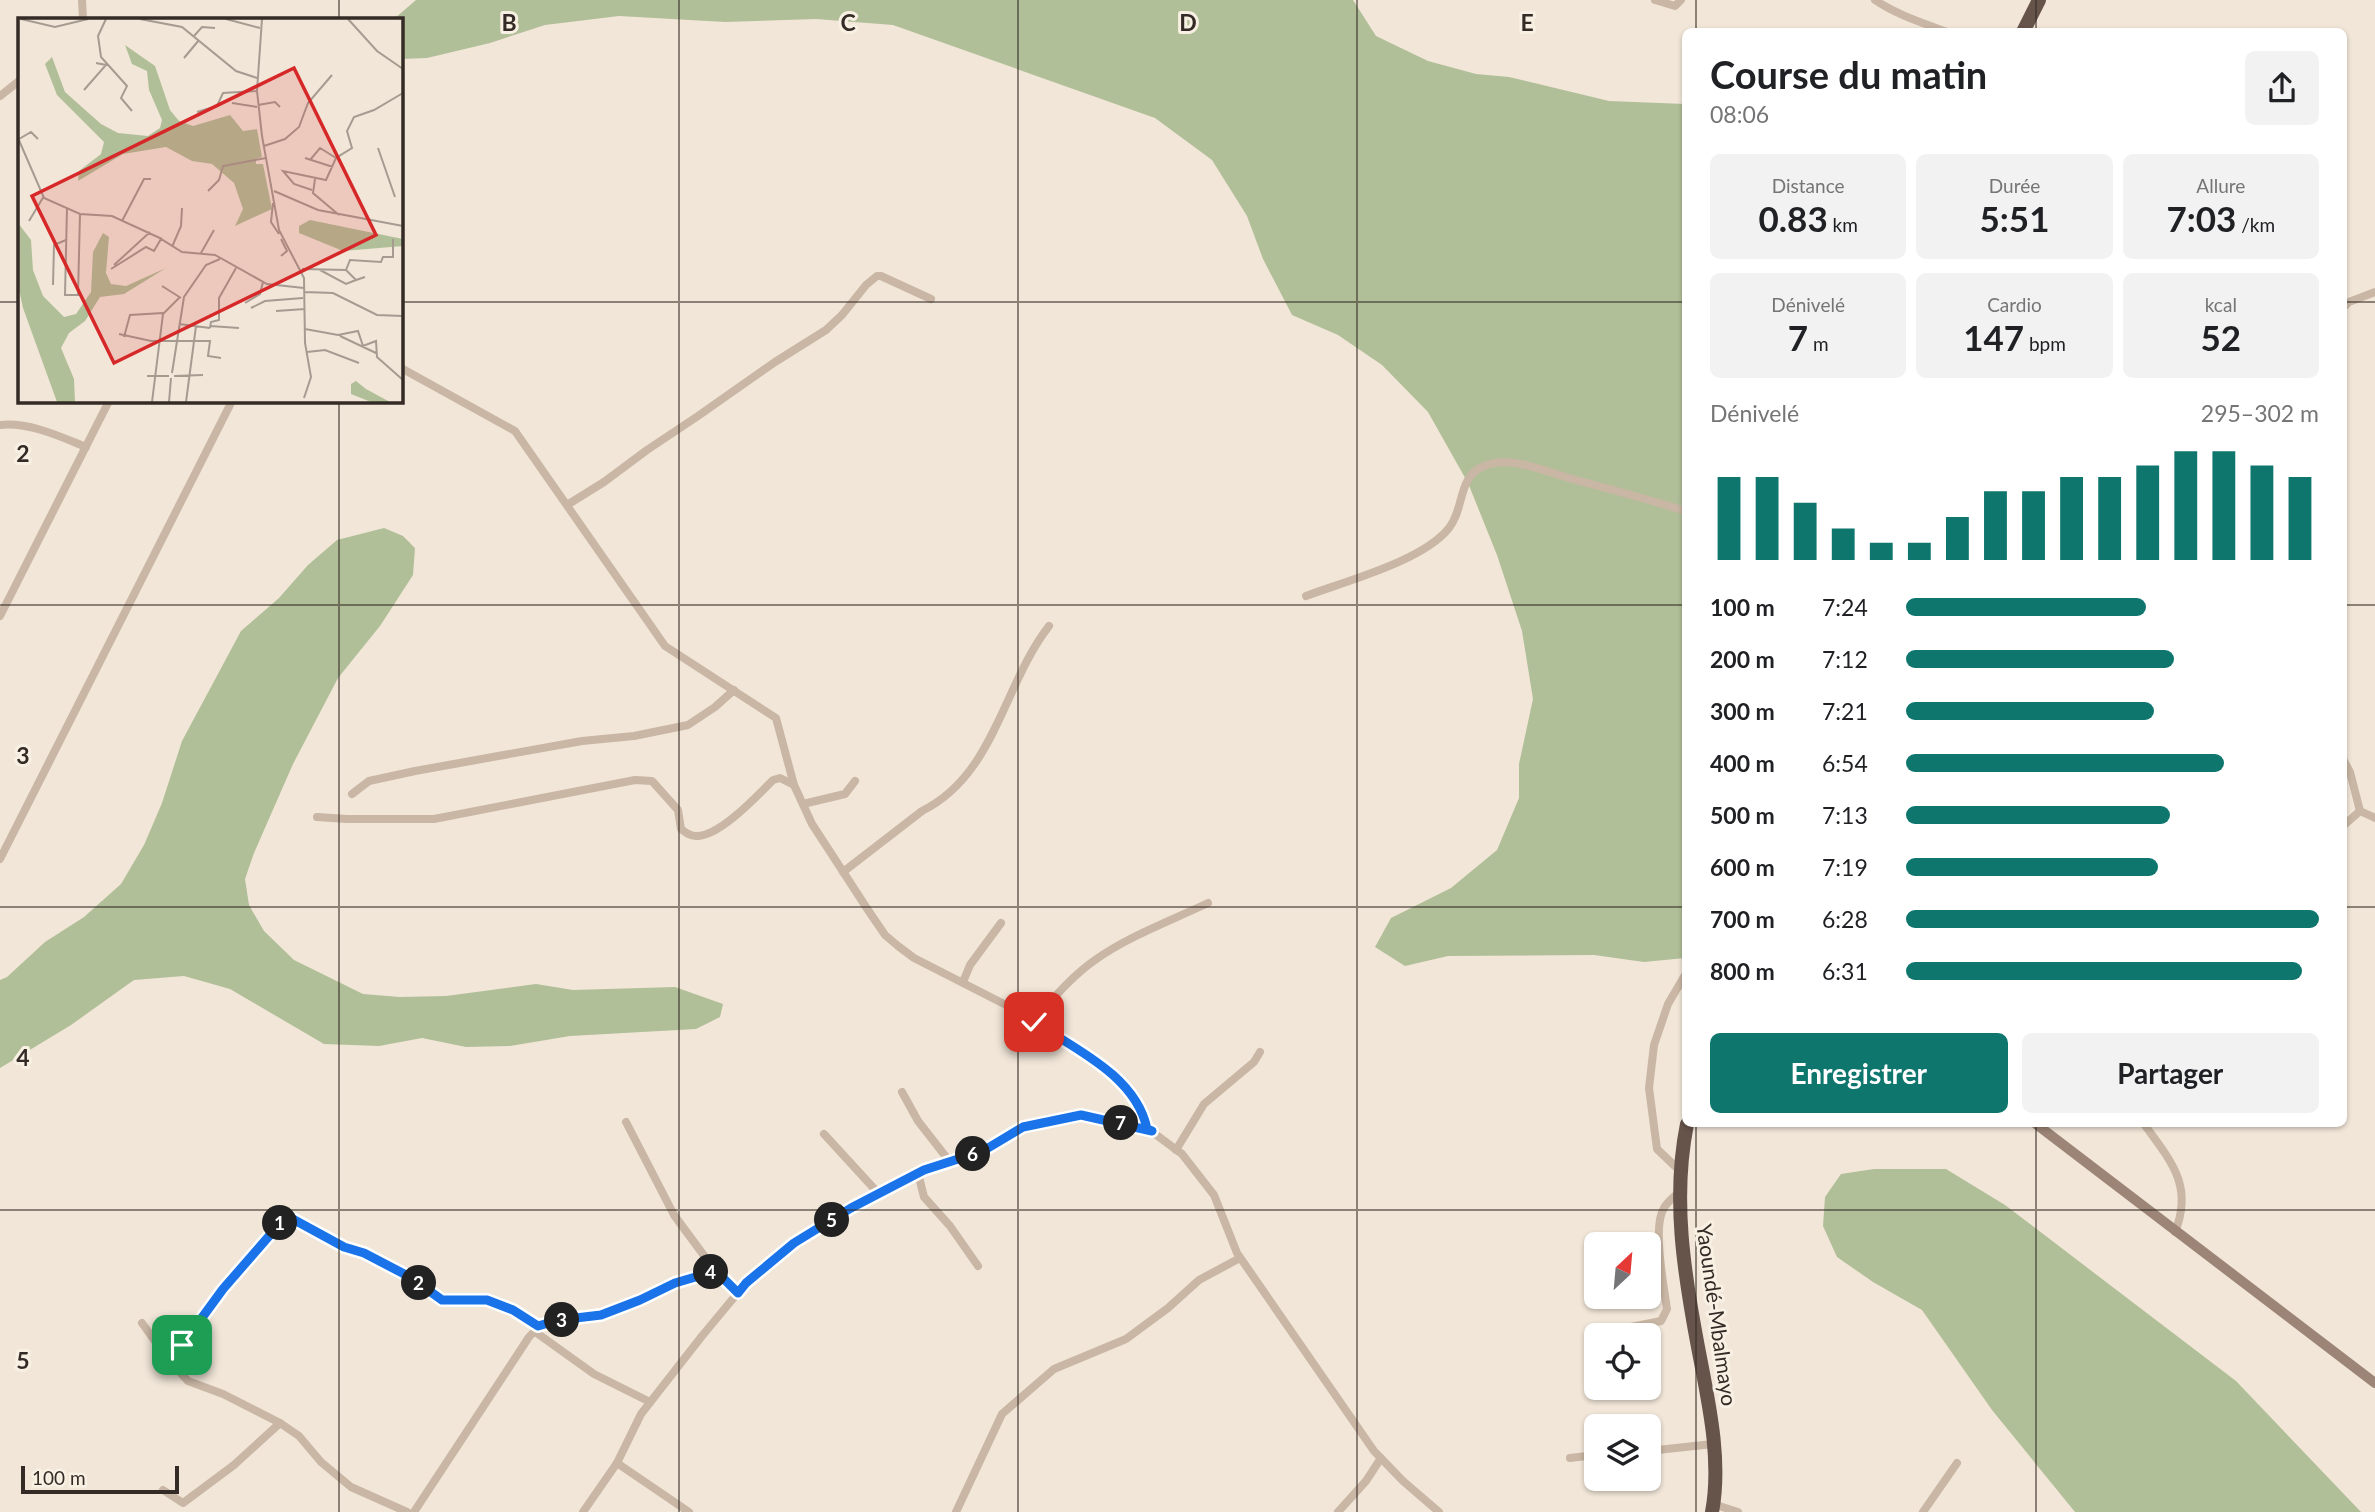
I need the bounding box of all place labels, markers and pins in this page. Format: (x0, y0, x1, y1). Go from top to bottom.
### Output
pin (1004, 992, 1064, 1052)
pin: 7 (1104, 1106, 1138, 1140)
pin: 6 (956, 1136, 990, 1172)
pin: 5 (814, 1202, 850, 1238)
pin: 1 (262, 1206, 298, 1240)
pin: 4 (694, 1254, 728, 1290)
pin: 2 (402, 1266, 436, 1300)
pin: 3 (544, 1302, 580, 1338)
pin (152, 1315, 212, 1375)

